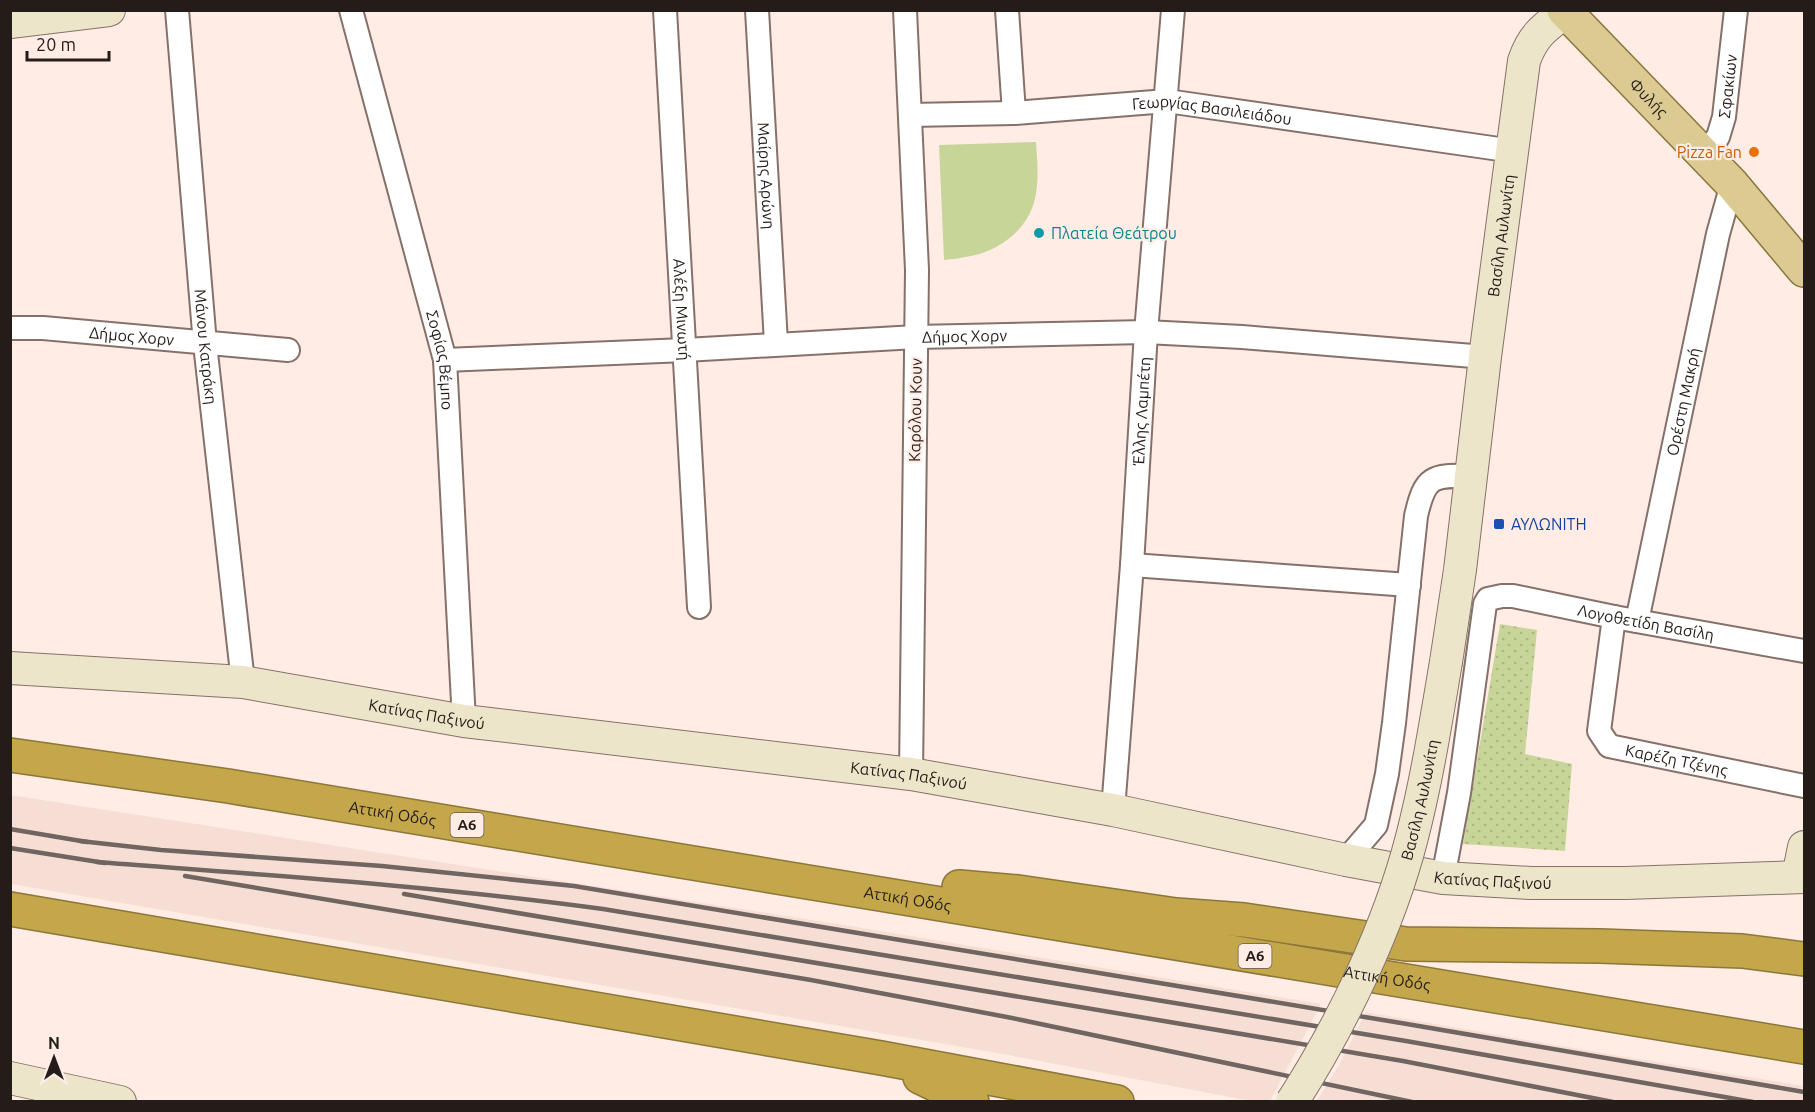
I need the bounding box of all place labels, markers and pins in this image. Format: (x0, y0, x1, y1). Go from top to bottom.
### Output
place label: Pizza Fan (1677, 143, 1742, 161)
marker: Pizza Fan (1747, 145, 1761, 159)
place label: Πλατεία Θεάτρου (1051, 224, 1177, 242)
marker: Πλατεία Θεάτρου (1032, 226, 1046, 240)
place label: ΑΥΛΩΝΙΤΗ (1511, 515, 1587, 533)
marker: ΑΥΛΩΝΙΤΗ (1492, 517, 1506, 531)

